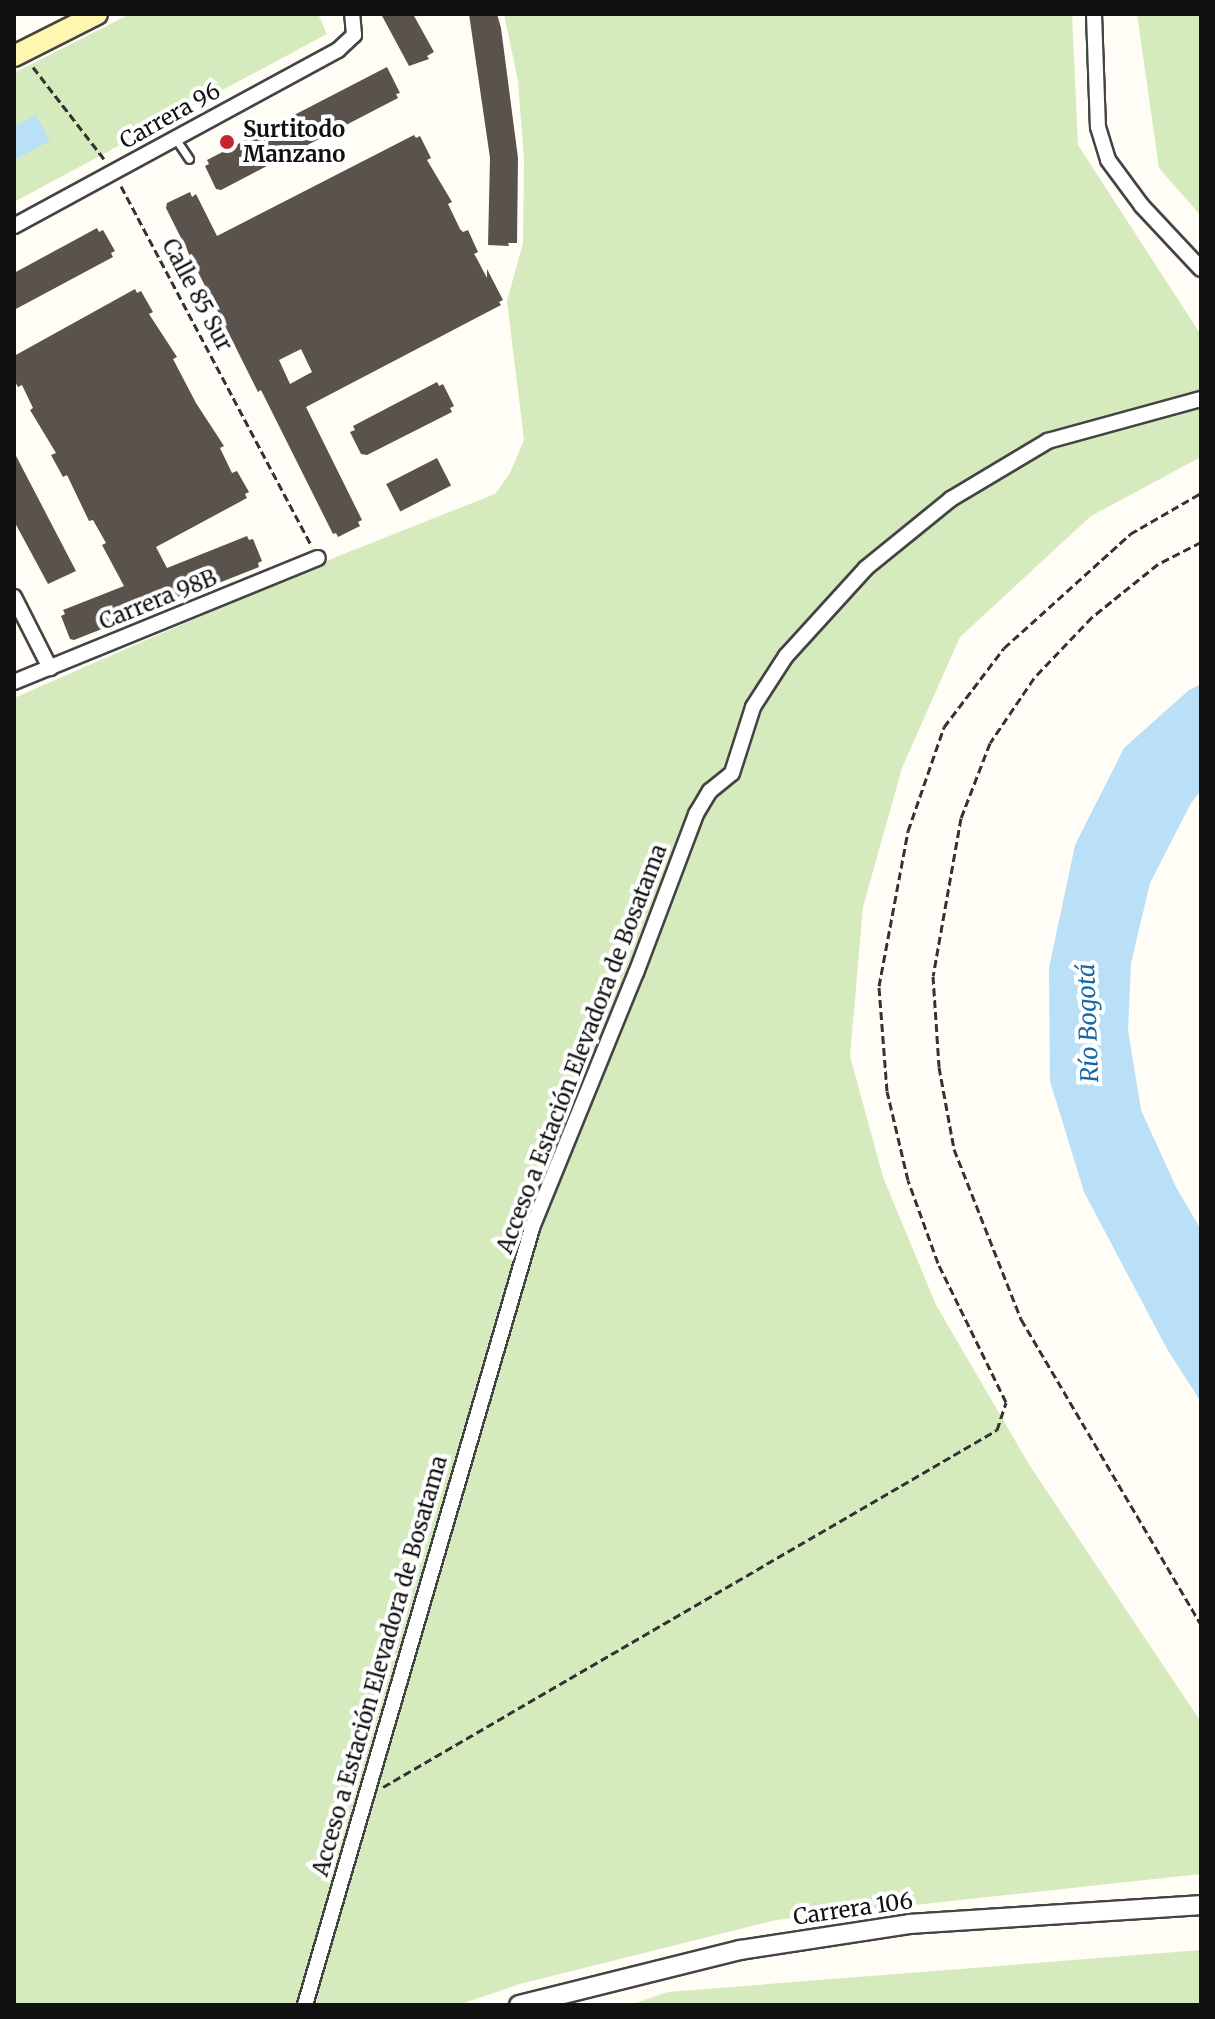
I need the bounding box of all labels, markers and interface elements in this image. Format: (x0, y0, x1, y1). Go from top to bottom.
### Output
street label: Carrera 96 (115, 78, 225, 154)
place label: Surtitodo Manzano (243, 116, 345, 168)
marker: Surtitodo Manzano (218, 133, 236, 151)
street label: Calle 85 Sur (156, 234, 238, 356)
street label: Carrera 98B (95, 564, 221, 636)
street label: Acceso a Estación Elevadora de Bosatama (492, 841, 672, 1257)
water label: Río Bogotá (1072, 963, 1104, 1083)
street label: Acceso a Estación Elevadora de Bosatama (307, 1453, 453, 1879)
street label: Carrera 106 (792, 1888, 914, 1930)

